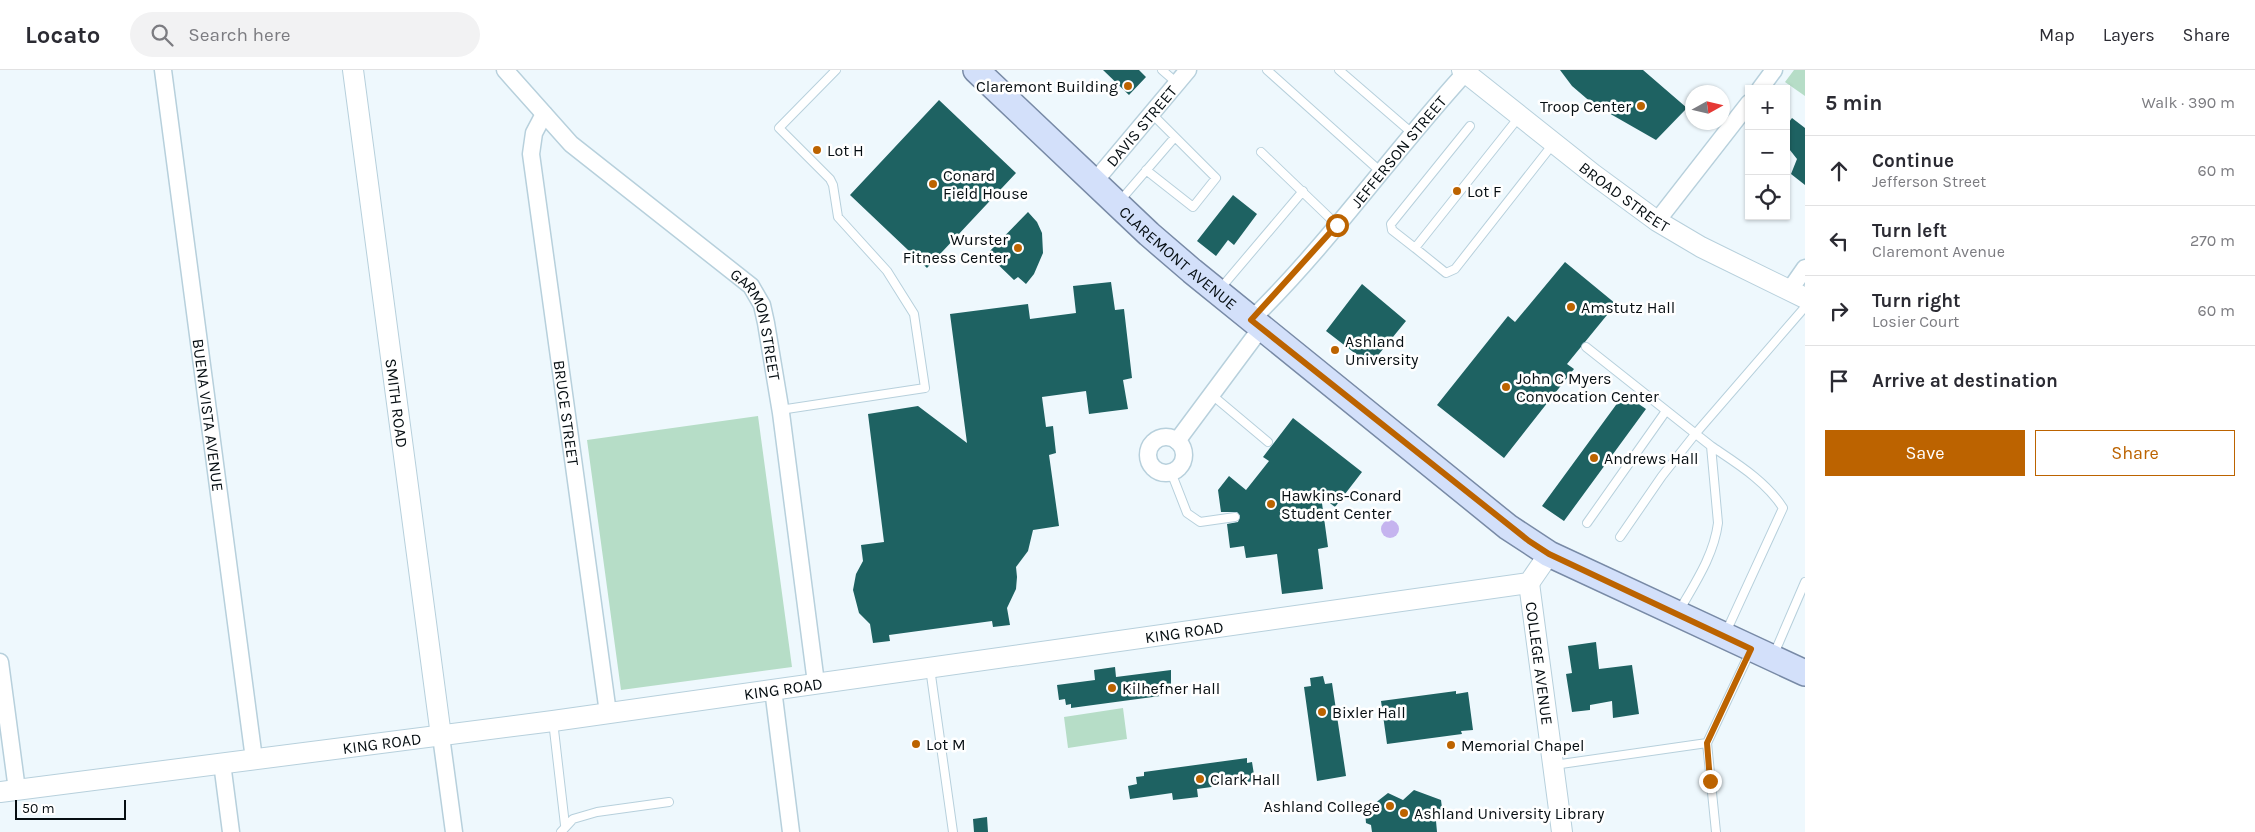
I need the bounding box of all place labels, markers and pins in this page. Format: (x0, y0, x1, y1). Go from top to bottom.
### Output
place label: Claremont Building (976, 77, 1118, 96)
marker: Claremont Building (1122, 80, 1134, 92)
place label: Troop Center (1540, 97, 1631, 116)
marker: Troop Center (1635, 100, 1647, 112)
place label: Lot H (827, 141, 864, 160)
marker: Lot H (811, 144, 823, 156)
place label: Conard Field House (943, 166, 1028, 203)
marker: Conard Field House (927, 178, 939, 190)
place label: Lot F (1467, 182, 1501, 201)
marker: Lot F (1451, 185, 1463, 197)
place label: Wurster Fitness Center (903, 230, 1008, 267)
marker: Wurster Fitness Center (1012, 242, 1024, 254)
place label: Amstutz Hall (1581, 298, 1675, 317)
marker: Amstutz Hall (1565, 301, 1577, 313)
place label: Ashland University (1345, 332, 1419, 369)
marker: Ashland University (1329, 344, 1341, 356)
place label: John C Myers Convocation Center (1516, 369, 1659, 406)
marker: John C Myers Convocation Center (1500, 381, 1512, 393)
place label: Andrews Hall (1604, 449, 1699, 468)
marker: Andrews Hall (1588, 452, 1600, 464)
place label: Hawkins-Conard Student Center (1281, 486, 1402, 523)
marker: Hawkins-Conard Student Center (1265, 498, 1277, 510)
place label: Kilhefner Hall (1122, 679, 1220, 698)
marker: Kilhefner Hall (1106, 682, 1118, 694)
place label: Bixler Hall (1332, 703, 1406, 722)
marker: Bixler Hall (1316, 706, 1328, 718)
place label: Lot M (926, 735, 966, 754)
place label: Memorial Chapel (1461, 736, 1584, 755)
marker: Lot M (910, 738, 922, 750)
marker: Memorial Chapel (1445, 739, 1457, 751)
place label: Clark Hall (1210, 770, 1280, 789)
marker: Clark Hall (1194, 773, 1206, 785)
place label: Ashland College (1264, 797, 1380, 816)
marker: Ashland College (1384, 800, 1396, 812)
place label: Ashland University Library (1414, 804, 1605, 823)
marker: Ashland University Library (1398, 807, 1410, 819)

